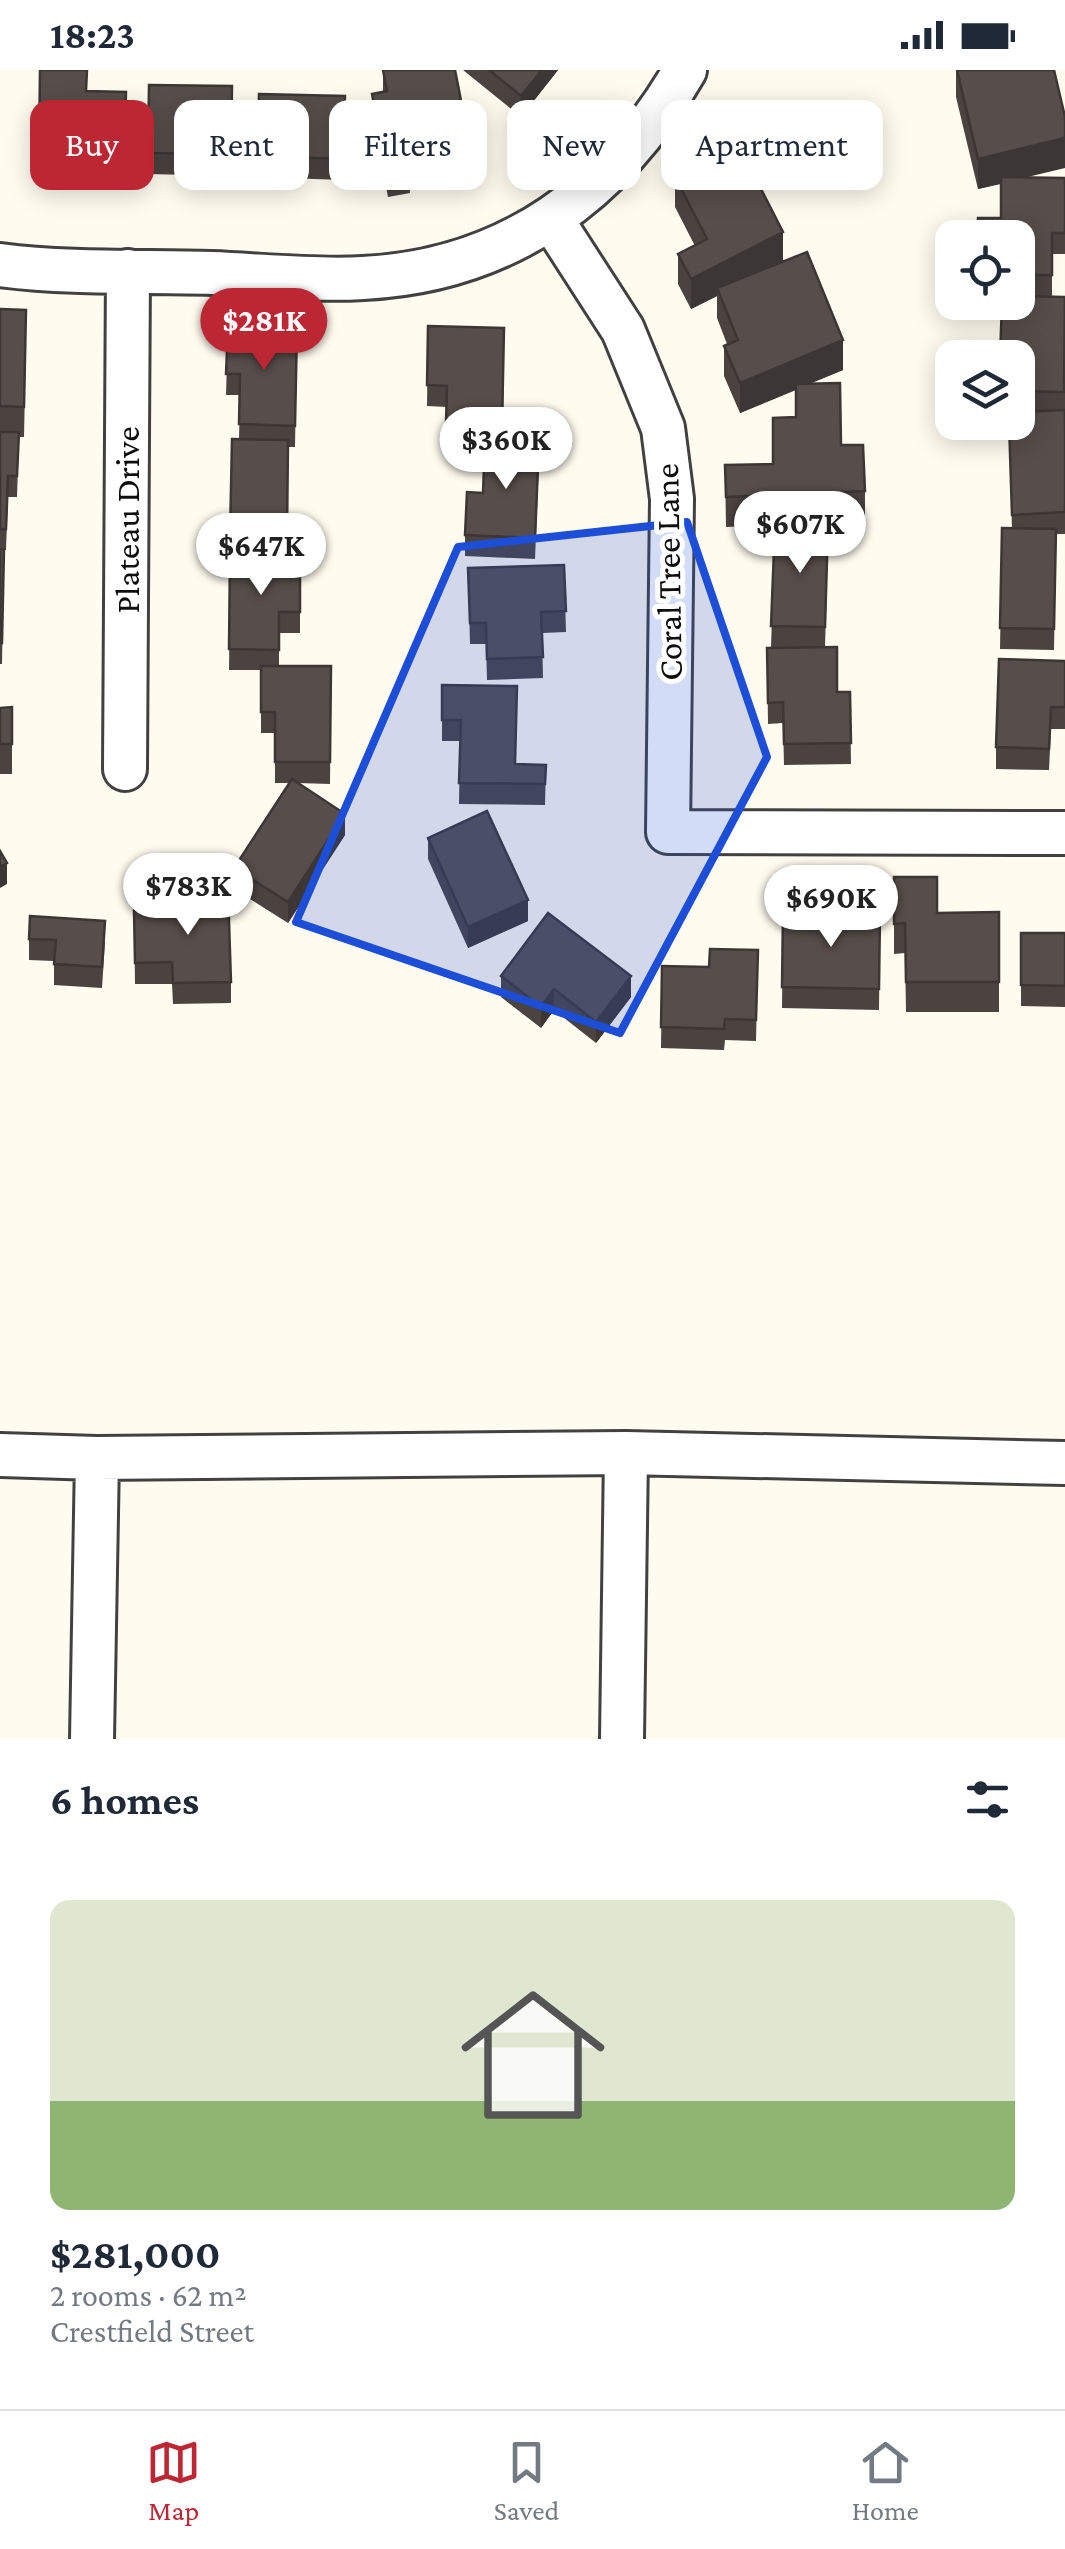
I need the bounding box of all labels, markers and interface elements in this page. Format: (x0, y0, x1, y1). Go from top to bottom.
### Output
text: 18:23 (50, 14, 135, 56)
chip: Buy (30, 100, 154, 190)
chip: Rent (174, 100, 309, 190)
chip: Filters (329, 100, 487, 190)
chip: New (507, 100, 641, 190)
chip: Apartment (661, 100, 883, 190)
map controls (935, 220, 1035, 440)
button: locate (935, 220, 1035, 320)
pin: $281K (194, 288, 334, 373)
text: $281K (222, 302, 306, 338)
button: layers (935, 340, 1035, 440)
pin: $360K (436, 407, 576, 492)
text: $360K (462, 421, 550, 457)
street label: Plateau Drive (108, 426, 147, 614)
street label: Coral Tree Lane (647, 463, 690, 681)
pin: $607K (730, 491, 870, 576)
text: $607K (756, 505, 844, 541)
pin: $647K (191, 513, 331, 598)
text: $647K (218, 527, 304, 563)
pin: $783K (118, 853, 258, 938)
pin: $690K (761, 865, 901, 950)
text: $783K (145, 867, 231, 903)
text: $690K (786, 879, 876, 915)
icon: filters (960, 1772, 1015, 1827)
text: 6 homes (50, 1776, 199, 1823)
icon: home (443, 1965, 623, 2145)
text: $281,000 (50, 2230, 221, 2277)
text: 2 rooms · 62 m² (50, 2277, 247, 2313)
text: Crestfield Street (50, 2313, 254, 2349)
tab: Map (146, 2435, 201, 2526)
tab: Saved (494, 2435, 559, 2526)
tab: Home (852, 2435, 919, 2526)

